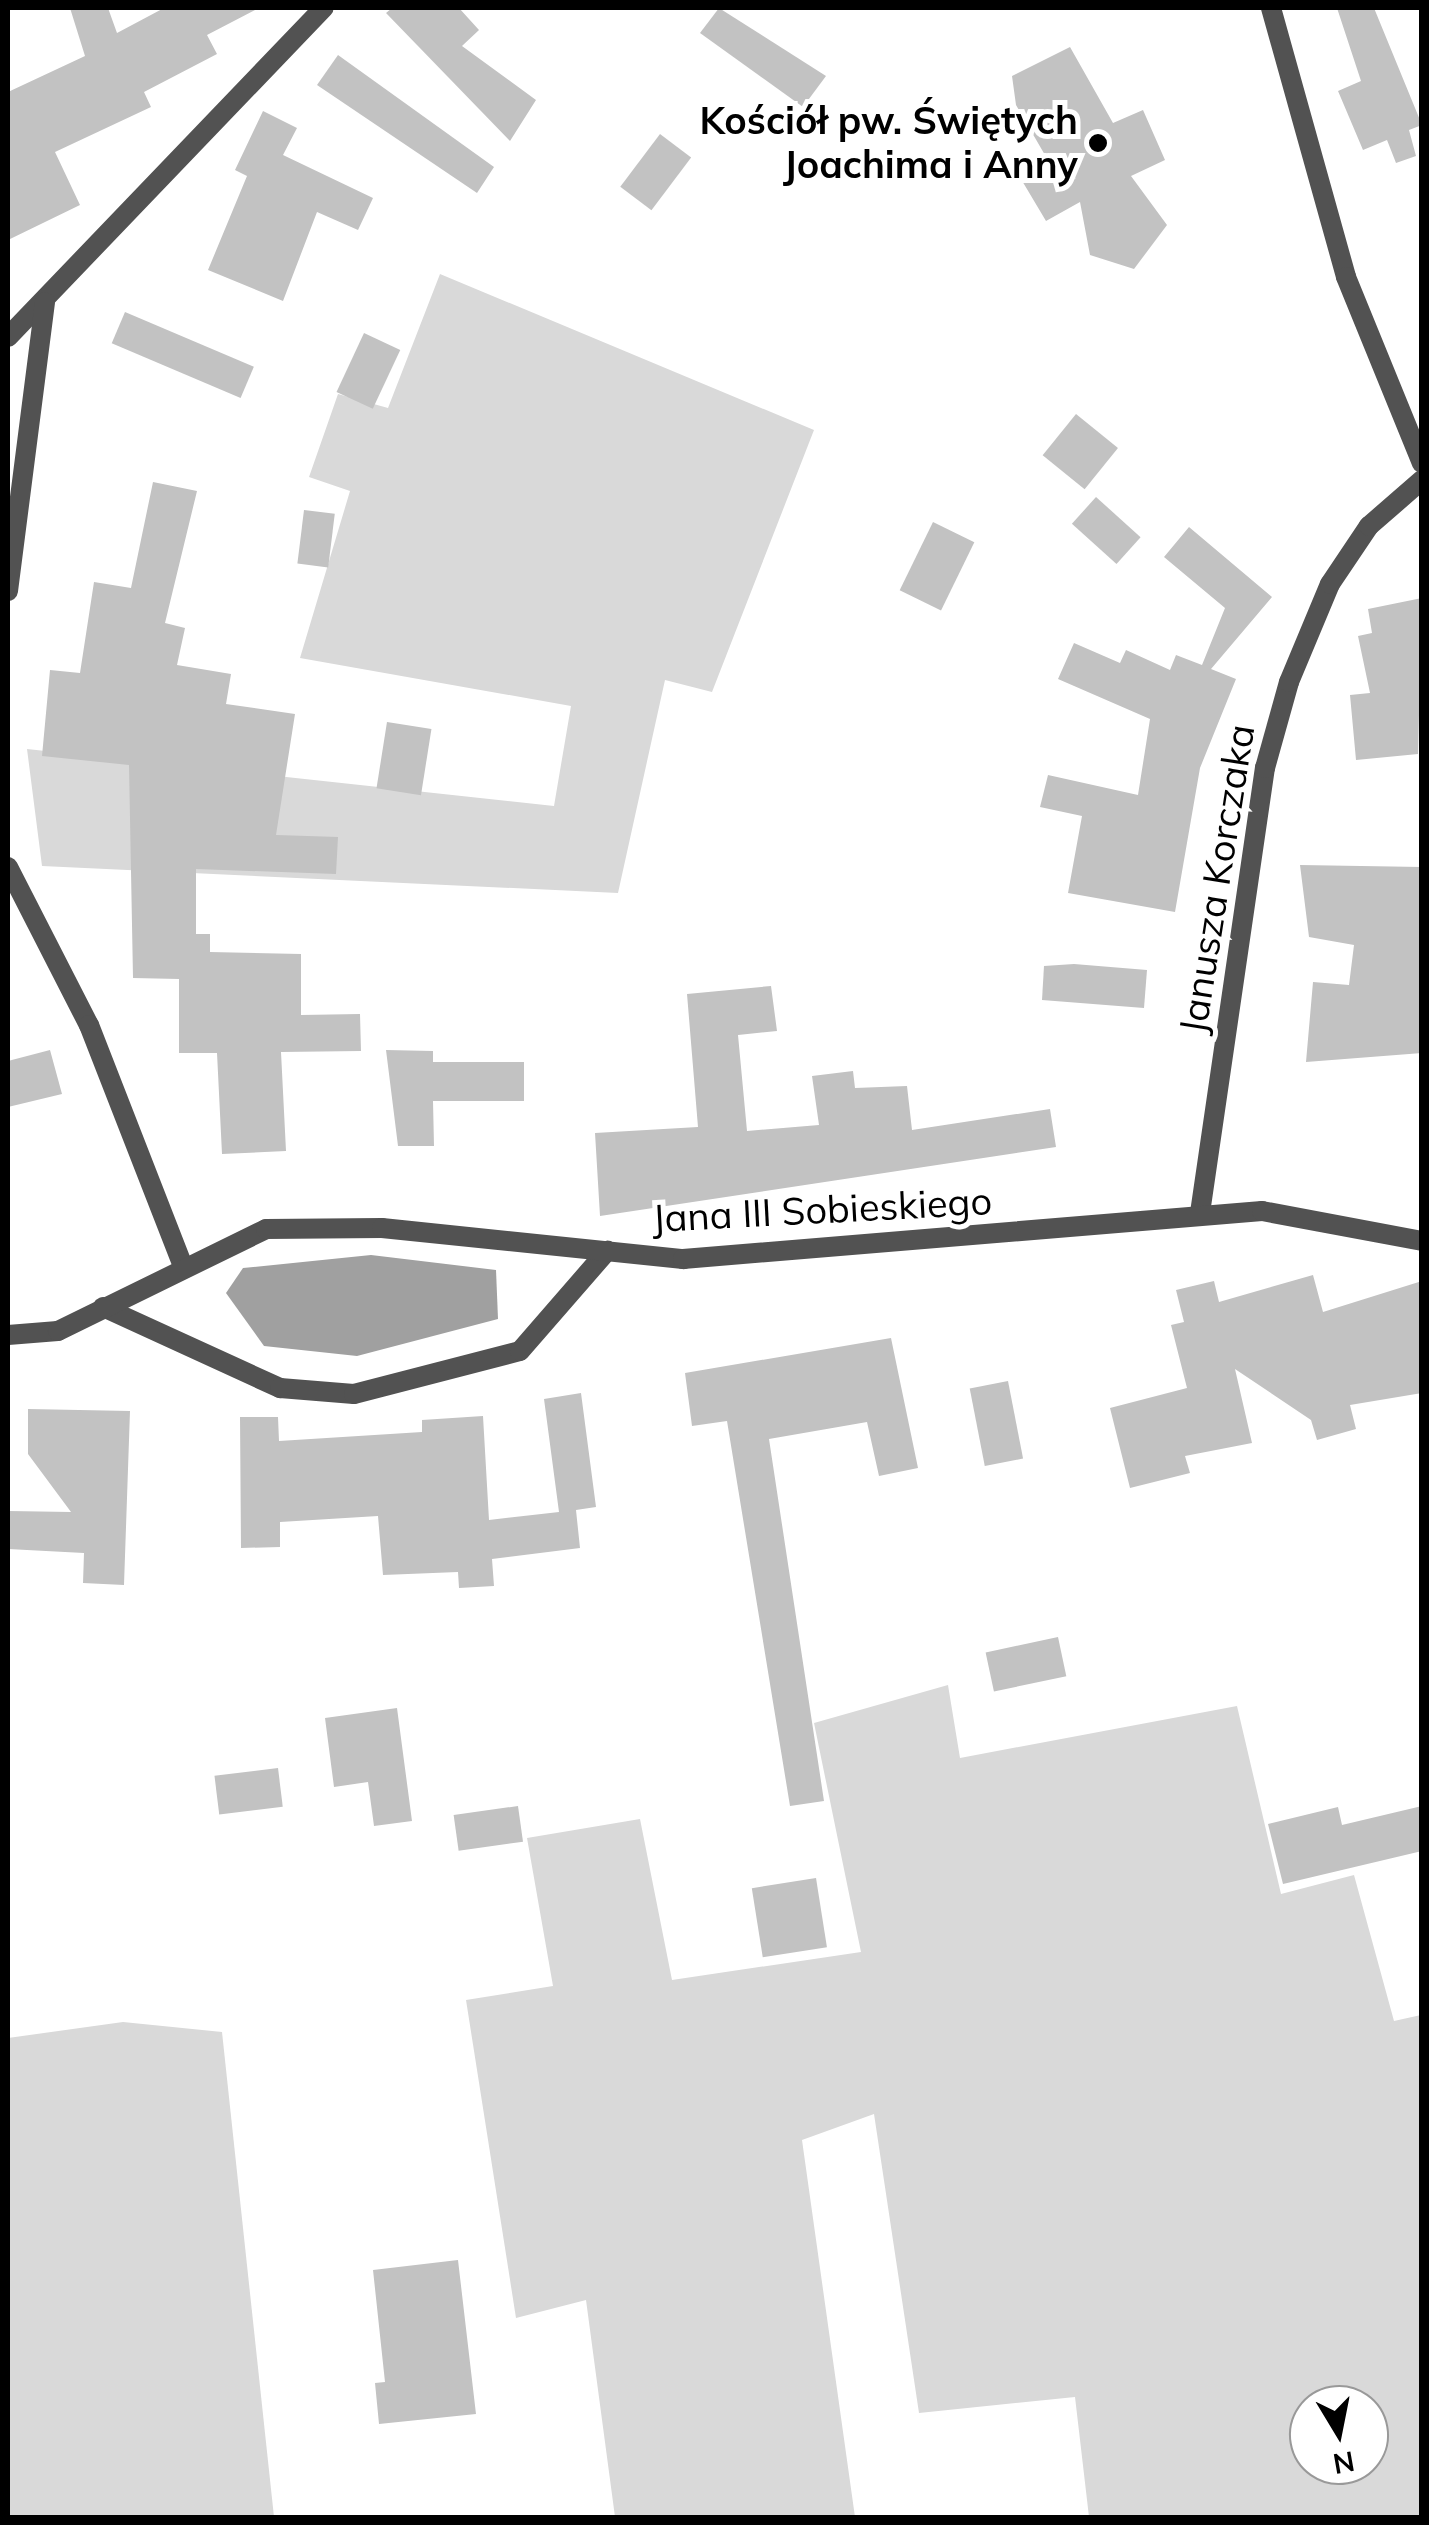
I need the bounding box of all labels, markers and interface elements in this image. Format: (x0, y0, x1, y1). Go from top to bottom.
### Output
place label: Kościół pw. Świętych Joachima i Anny (700, 98, 1078, 188)
marker: Kościół pw. Świętych Joachima i Anny (1087, 132, 1109, 154)
street label: Janusza Korczaka (1170, 721, 1264, 1037)
street label: Jana III Sobieskiego (651, 1178, 993, 1242)
north arrow (1289, 2385, 1389, 2485)
text: N (1331, 2444, 1357, 2482)

